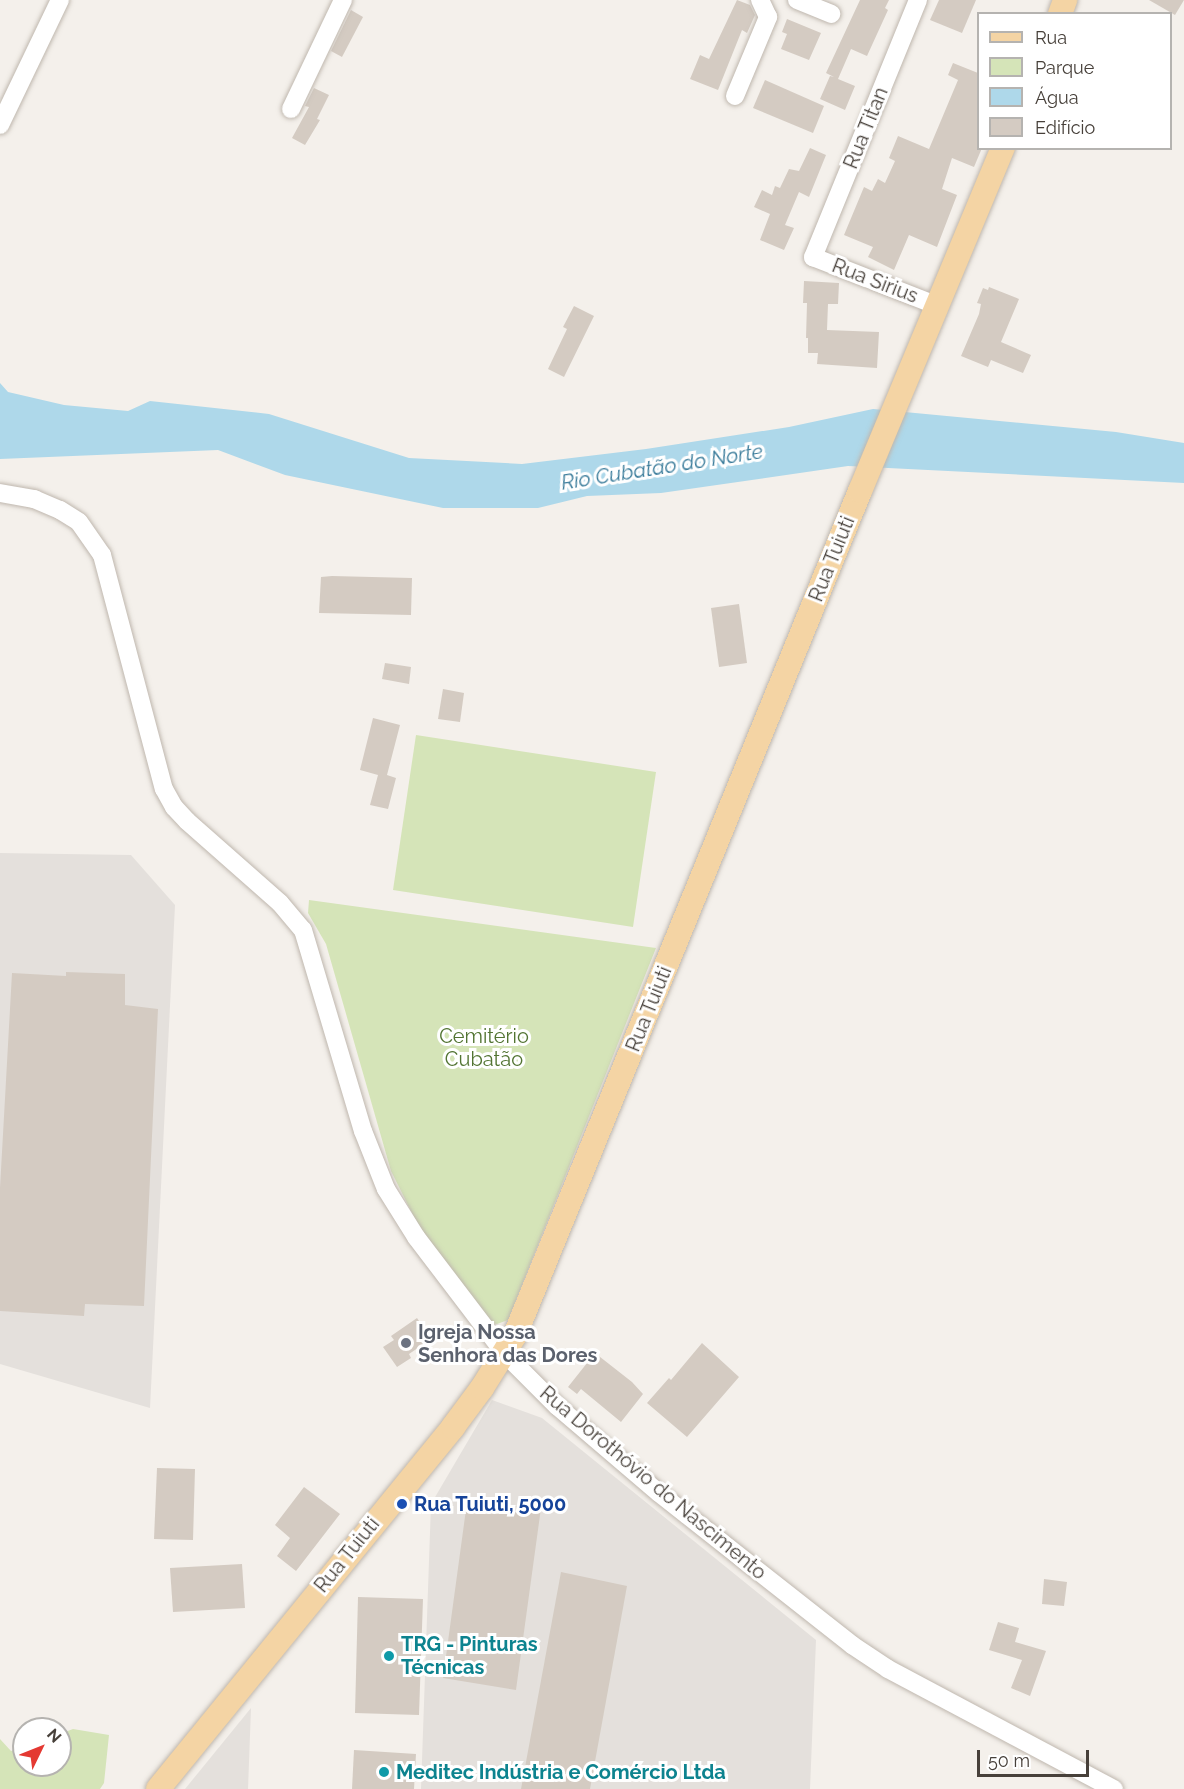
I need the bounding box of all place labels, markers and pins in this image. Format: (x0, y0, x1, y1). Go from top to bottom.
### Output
place label: Igreja Nossa Senhora das Dores (418, 1320, 597, 1367)
marker: Igreja Nossa Senhora das Dores (399, 1336, 413, 1350)
place label: Rua Tuiuti, 5000 (414, 1492, 567, 1516)
marker: Rua Tuiuti, 5000 (395, 1497, 409, 1511)
place label: TRG - Pinturas Técnicas (401, 1632, 538, 1679)
marker: TRG - Pinturas Técnicas (382, 1649, 396, 1663)
place label: Meditec Indústria e Comércio Ltda (396, 1760, 726, 1784)
marker: Meditec Indústria e Comércio Ltda (377, 1765, 391, 1779)

